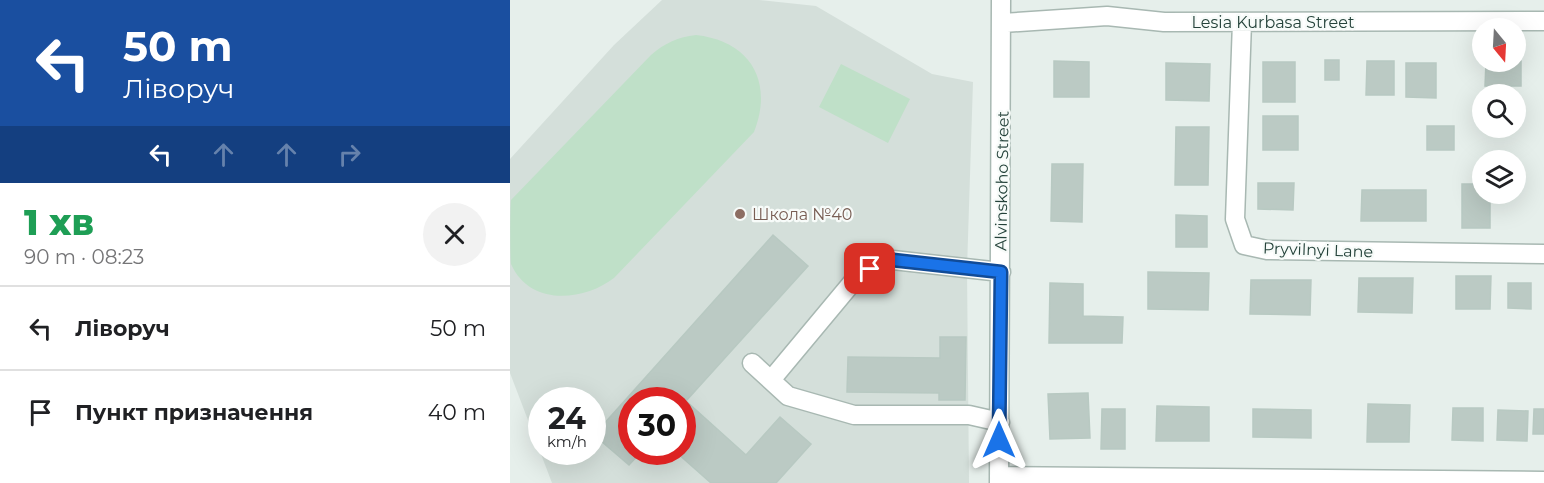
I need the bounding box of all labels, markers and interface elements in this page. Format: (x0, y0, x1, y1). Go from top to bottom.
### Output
street label: Lesia Kurbasa Street (1192, 13, 1355, 32)
north arrow (1472, 18, 1526, 72)
map controls (1472, 18, 1526, 204)
text: 50 m (123, 20, 232, 72)
icon: left (24, 24, 102, 102)
text: Ліворуч (123, 72, 235, 105)
button: search (1472, 84, 1526, 138)
street label: Alvinskoho Street (991, 110, 1013, 251)
icon: left (144, 138, 177, 171)
icon: ahead (207, 138, 240, 171)
icon: ahead (270, 138, 303, 171)
icon: right (333, 138, 366, 171)
button: layers (1472, 150, 1526, 204)
text: 1 хв (24, 200, 94, 244)
button: close (423, 203, 486, 266)
place label: Школа №40 (752, 205, 852, 224)
marker: Школа №40 (733, 207, 747, 221)
street label: Pryvilnyi Lane (1263, 239, 1373, 261)
pin (844, 243, 895, 294)
text: 90 m · 08:23 (24, 245, 144, 269)
icon: arrive (853, 252, 886, 285)
icon: left (24, 312, 57, 345)
text: Ліворуч (75, 315, 170, 342)
text: 50 m (430, 315, 486, 342)
speed limit sign: 30 (618, 387, 696, 465)
icon: arrive (24, 396, 57, 429)
text: Пункт призначення (75, 399, 313, 426)
text: 40 m (428, 399, 486, 426)
text: 24 (548, 400, 586, 437)
position arrow (967, 408, 1031, 472)
text: km/h (547, 432, 587, 451)

